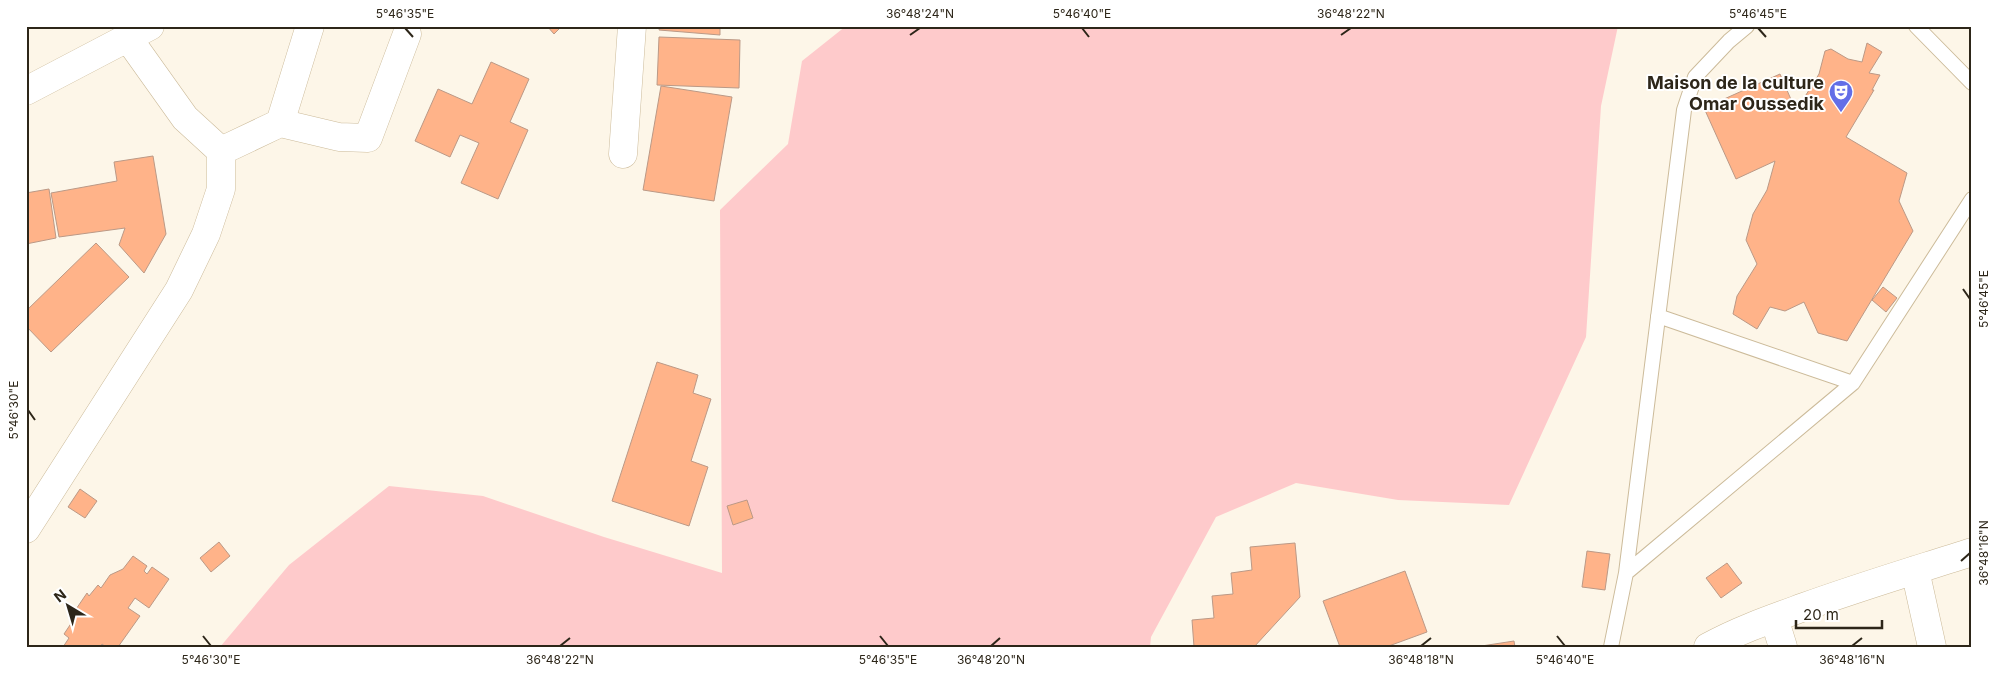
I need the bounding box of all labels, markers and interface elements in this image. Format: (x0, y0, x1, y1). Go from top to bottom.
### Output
text: 5°46'35"E (376, 6, 434, 21)
text: 36°48'24"N (886, 6, 954, 21)
text: 5°46'40"E (1053, 6, 1111, 21)
text: 36°48'22"N (1317, 6, 1385, 21)
text: 5°46'45"E (1729, 6, 1787, 21)
place label: Maison de la culture Omar Oussedik (1647, 72, 1825, 114)
theatre icon: Maison de la culture Omar Oussedik (1828, 79, 1854, 113)
text: 5°46'45"E (1976, 270, 1991, 328)
text: 5°46'30"E (6, 381, 21, 439)
text: 36°48'16"N (1976, 520, 1991, 586)
north arrow (42, 580, 92, 630)
text: N (50, 585, 69, 605)
scale bar (1796, 598, 1882, 630)
text: 20 m (1803, 605, 1839, 624)
text: 5°46'30"E (182, 652, 240, 667)
text: 36°48'22"N (526, 652, 594, 667)
text: 5°46'35"E (859, 652, 917, 667)
text: 36°48'20"N (957, 652, 1025, 667)
text: 36°48'18"N (1388, 652, 1454, 667)
text: 5°46'40"E (1536, 652, 1594, 667)
text: 36°48'16"N (1819, 652, 1885, 667)

